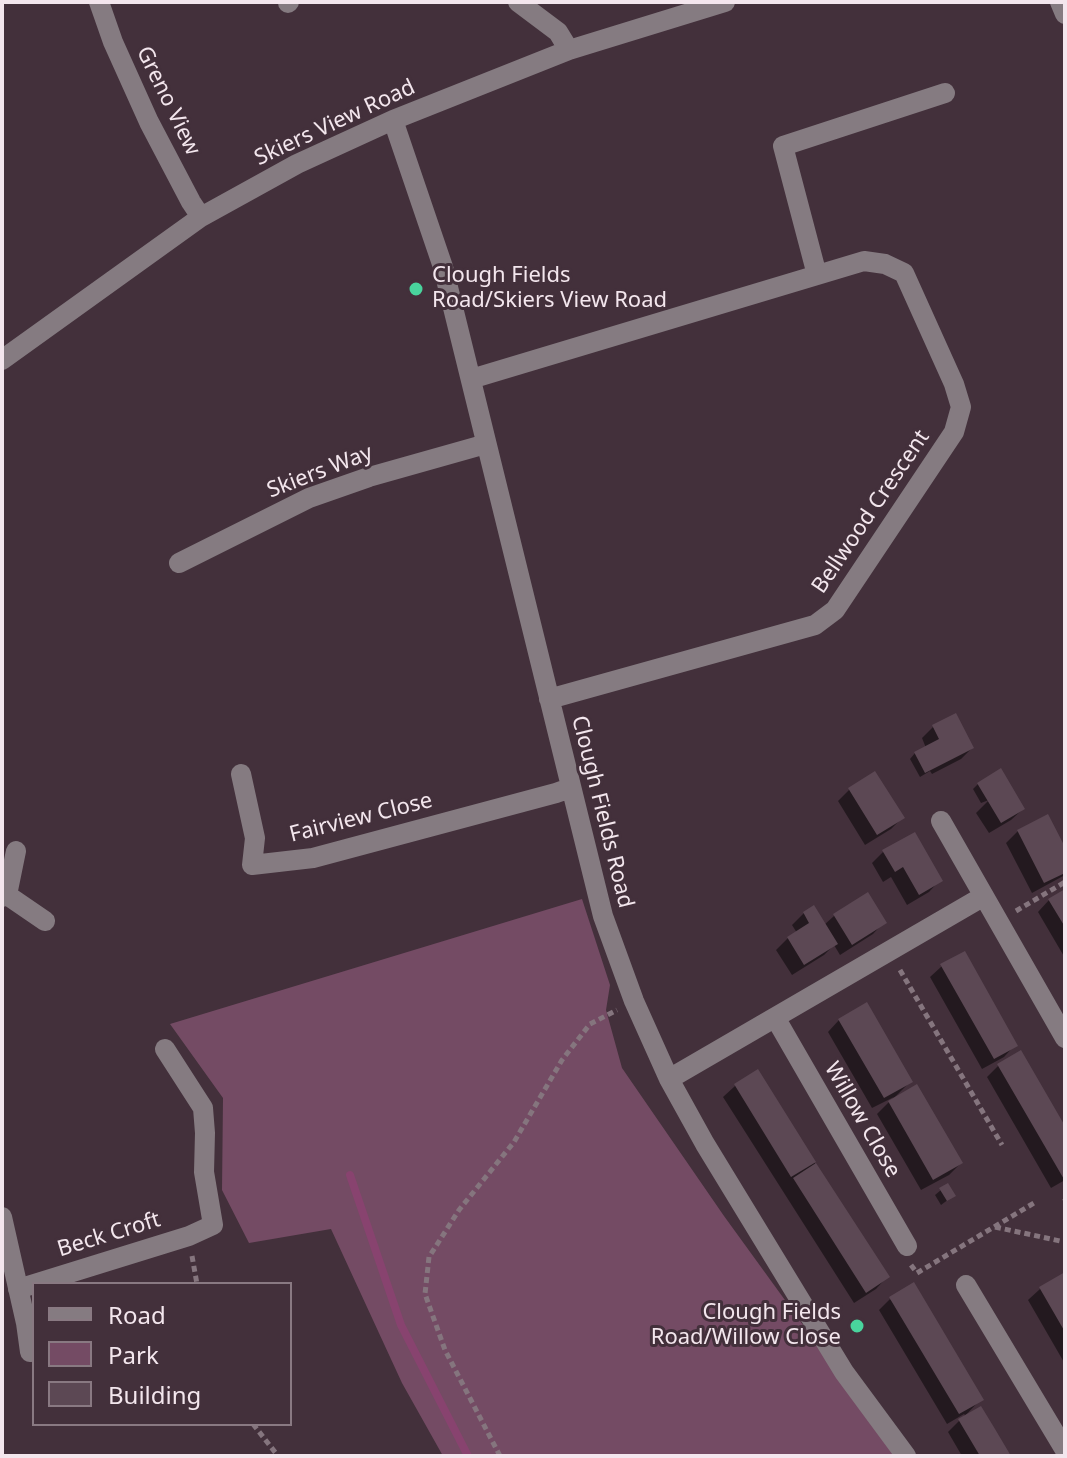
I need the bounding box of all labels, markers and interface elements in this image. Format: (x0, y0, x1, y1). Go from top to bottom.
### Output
street label: Greno View (130, 42, 206, 160)
street label: Skiers View Road (251, 74, 419, 172)
place label: Clough Fields Road/Skiers View Road (432, 263, 667, 314)
marker: Clough Fields Road/Skiers View Road (407, 280, 425, 298)
street label: Bellwood Crescent (807, 425, 935, 599)
street label: Skiers Way (264, 440, 376, 504)
street label: Clough Fields Road (565, 713, 639, 911)
street label: Fairview Close (287, 788, 435, 848)
street label: Willow Close (818, 1057, 906, 1183)
street label: Beck Croft (54, 1207, 164, 1263)
legend (32, 1282, 292, 1426)
text: Road (108, 1298, 166, 1331)
place label: Clough Fields Road/Willow Close (651, 1300, 841, 1352)
marker: Clough Fields Road/Willow Close (848, 1317, 866, 1335)
text: Park (108, 1338, 159, 1371)
text: Building (108, 1378, 201, 1411)

